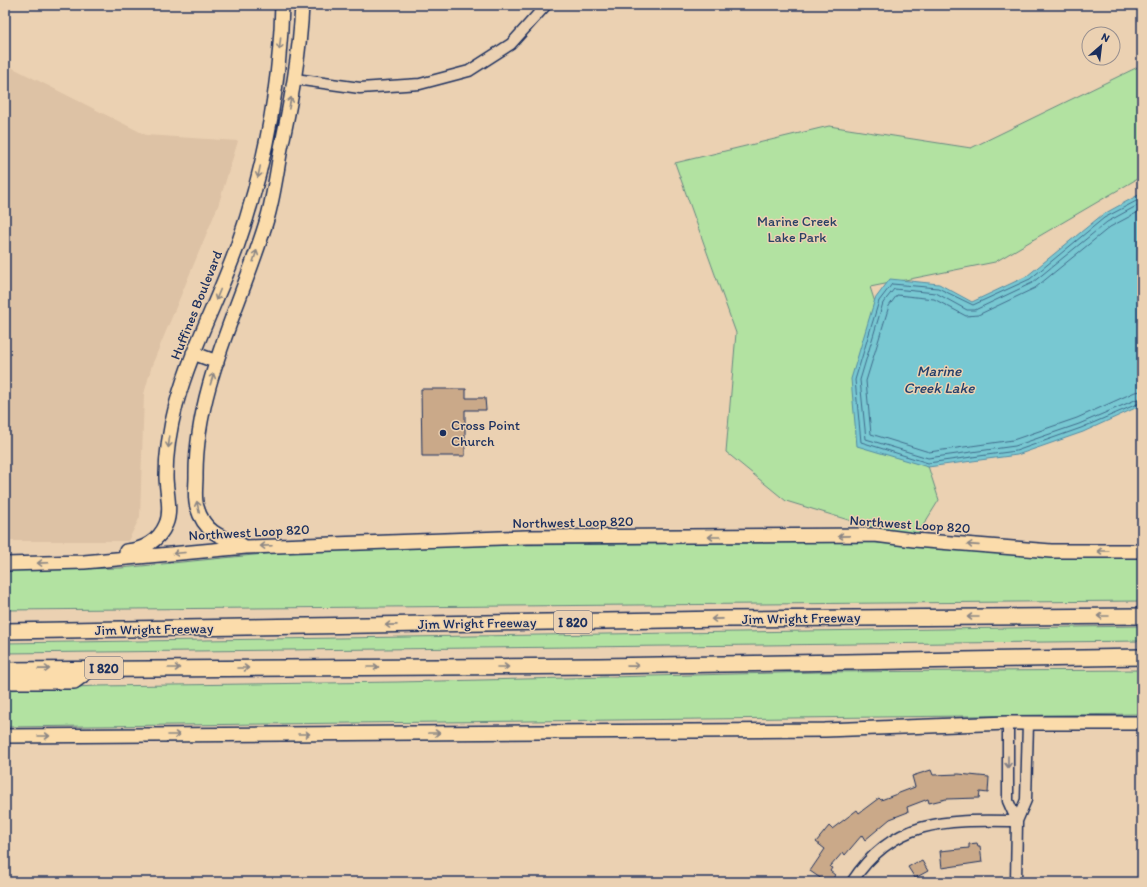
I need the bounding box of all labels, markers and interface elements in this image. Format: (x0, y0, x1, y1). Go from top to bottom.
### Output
north arrow (1081, 26, 1121, 66)
text: N (1099, 30, 1112, 45)
one-way arrow (276, 37, 284, 50)
one-way arrow (287, 97, 295, 110)
one-way arrow (254, 165, 262, 178)
park label: Marine Creek Lake Park (757, 213, 838, 246)
street label: Huffines Boulevard (167, 248, 226, 362)
one-way arrow (252, 250, 259, 263)
one-way arrow (214, 289, 221, 301)
water label: Marine Creek Lake (903, 362, 975, 397)
one-way arrow (209, 372, 216, 385)
place label: Cross Point Church (451, 417, 520, 450)
marker: Cross Point Church (438, 428, 448, 438)
one-way arrow (165, 436, 172, 449)
one-way arrow (193, 500, 201, 513)
street label: Northwest Loop 820 (849, 512, 971, 537)
street label: Northwest Loop 820 (512, 513, 634, 532)
street label: Northwest Loop 820 (188, 521, 310, 544)
one-way arrow (838, 532, 851, 539)
one-way arrow (708, 533, 721, 541)
one-way arrow (967, 541, 980, 548)
one-way arrow (260, 542, 273, 550)
one-way arrow (1097, 547, 1110, 555)
one-way arrow (173, 549, 186, 556)
one-way arrow (37, 559, 50, 567)
street label: Jim Wright Freeway (742, 609, 861, 628)
road number: I 820 (554, 611, 592, 633)
one-way arrow (1097, 612, 1110, 620)
one-way arrow (967, 613, 980, 621)
street label: Jim Wright Freeway (418, 614, 537, 633)
one-way arrow (711, 615, 724, 623)
street label: Jim Wright Freeway (95, 620, 214, 639)
one-way arrow (385, 621, 398, 629)
road number: I 820 (85, 657, 123, 679)
one-way arrow (626, 662, 639, 670)
one-way arrow (366, 663, 379, 671)
one-way arrow (496, 663, 509, 671)
one-way arrow (167, 664, 180, 672)
one-way arrow (236, 664, 249, 672)
one-way arrow (37, 666, 50, 673)
one-way arrow (427, 729, 440, 737)
one-way arrow (297, 730, 310, 738)
one-way arrow (167, 731, 180, 739)
one-way arrow (37, 732, 50, 740)
one-way arrow (1004, 755, 1012, 768)

